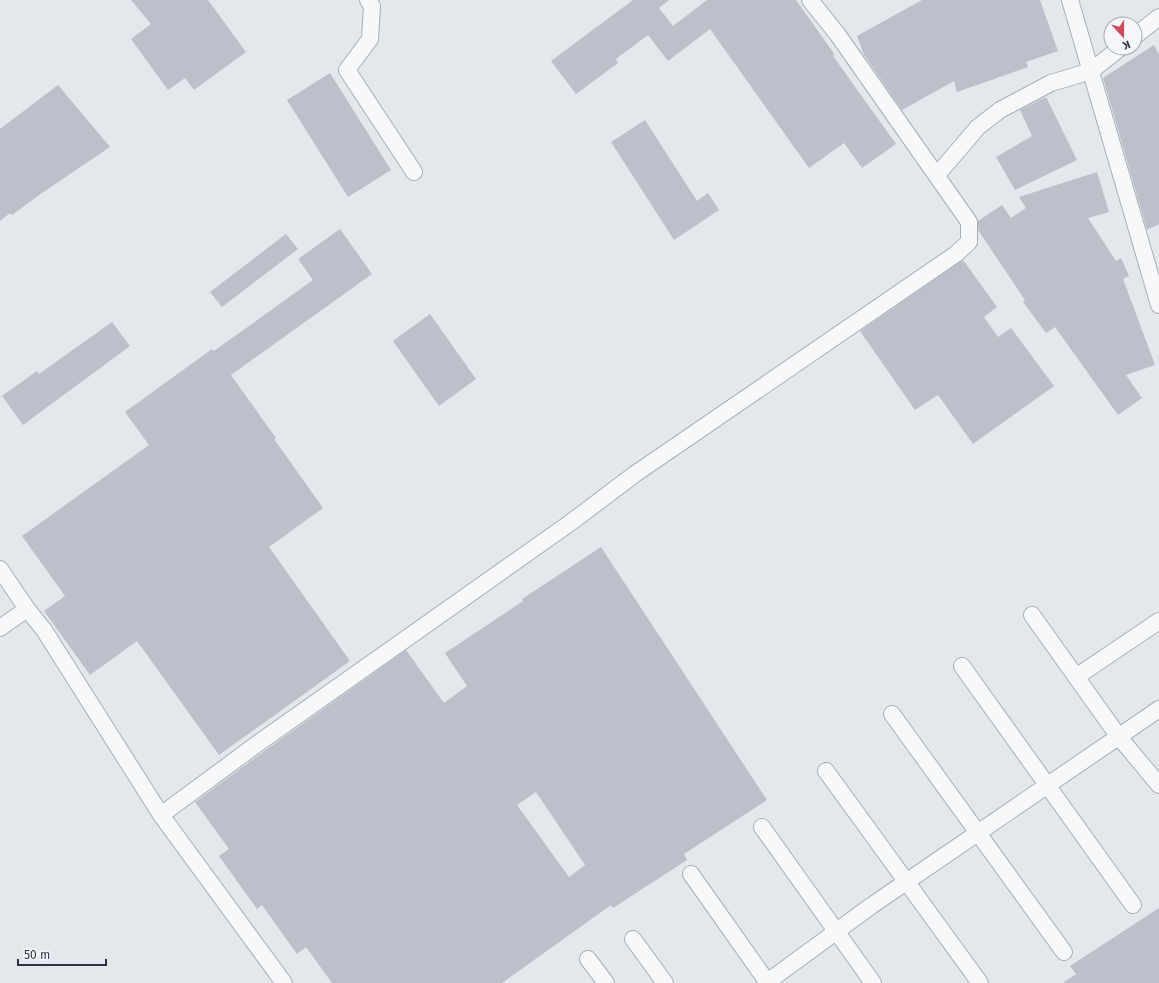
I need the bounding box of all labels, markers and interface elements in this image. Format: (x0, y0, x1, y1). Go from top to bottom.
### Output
north arrow (1103, 16, 1143, 56)
text: K (1120, 38, 1132, 53)
scale bar (18, 941, 106, 967)
text: 50 m (24, 948, 50, 962)

